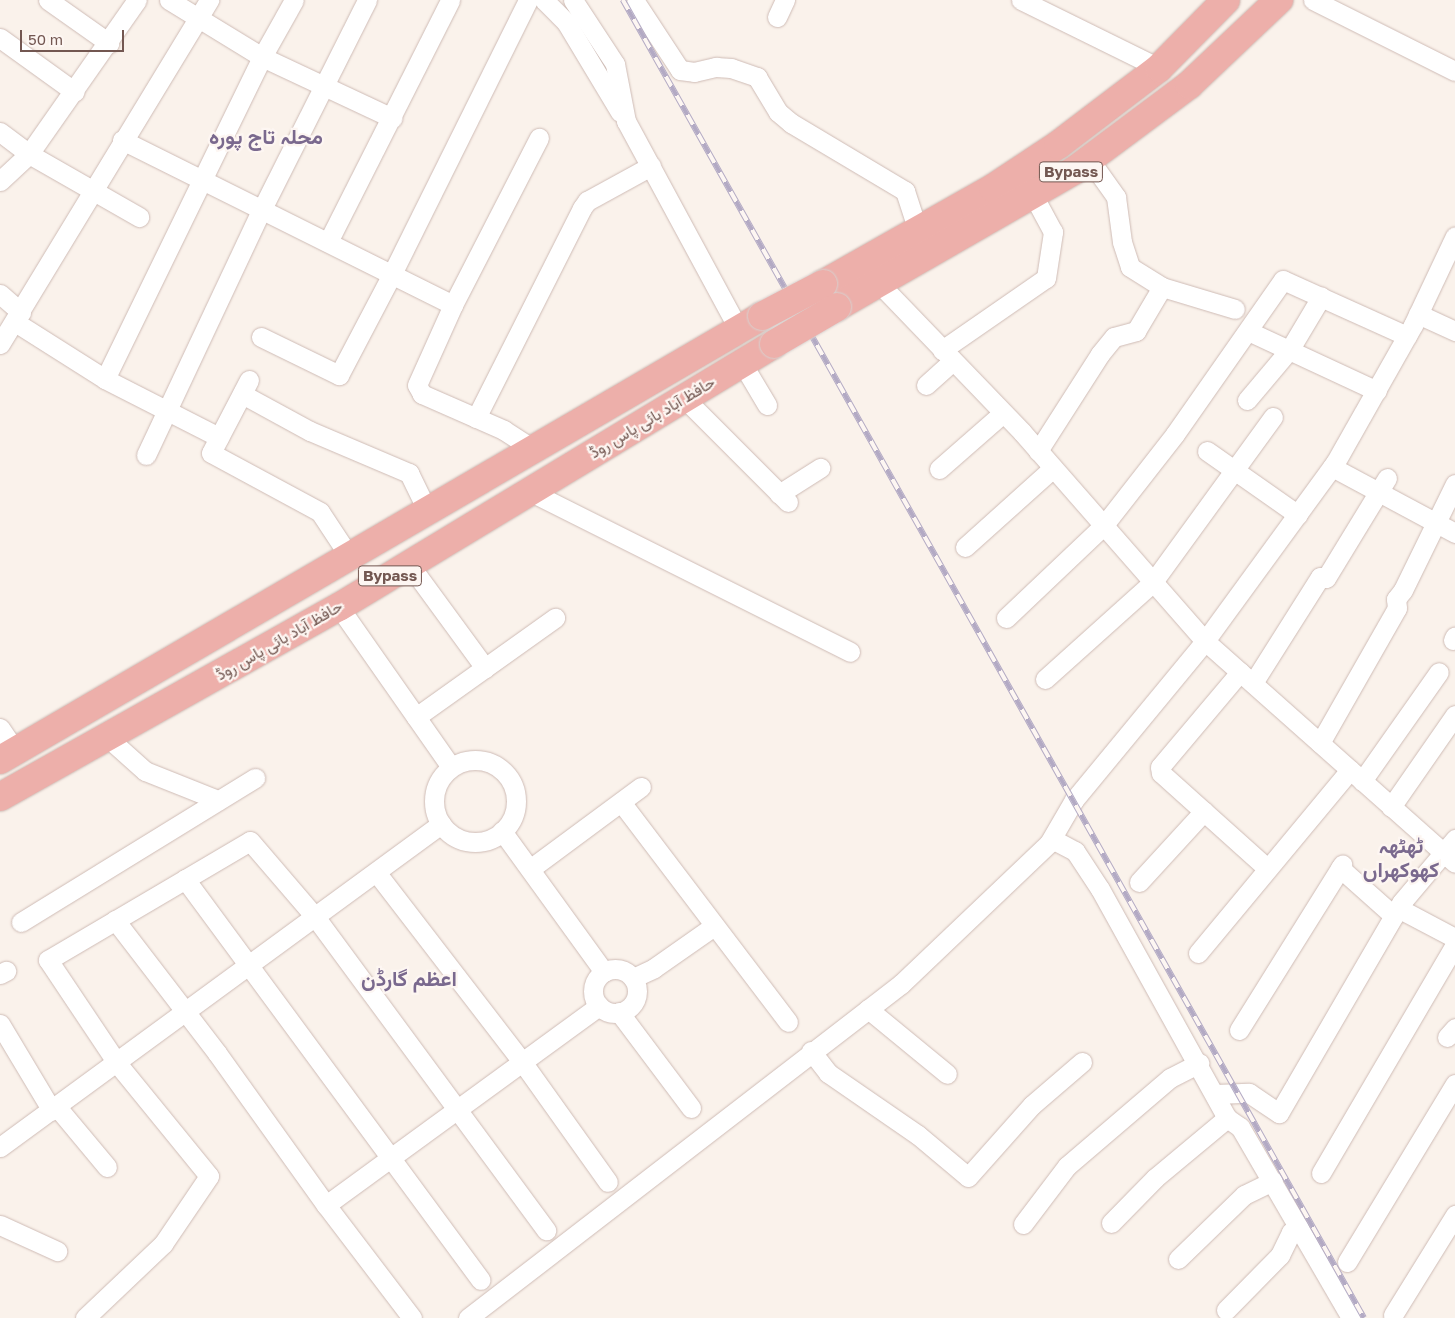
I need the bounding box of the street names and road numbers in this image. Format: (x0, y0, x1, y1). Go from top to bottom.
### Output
road number: Bypass (1038, 160, 1104, 184)
street label: حافظ آباد بائی پاس روڈ (586, 372, 718, 462)
road number: Bypass (358, 564, 422, 588)
street label: حافظ آباد بائی پاس روڈ (212, 596, 346, 684)

